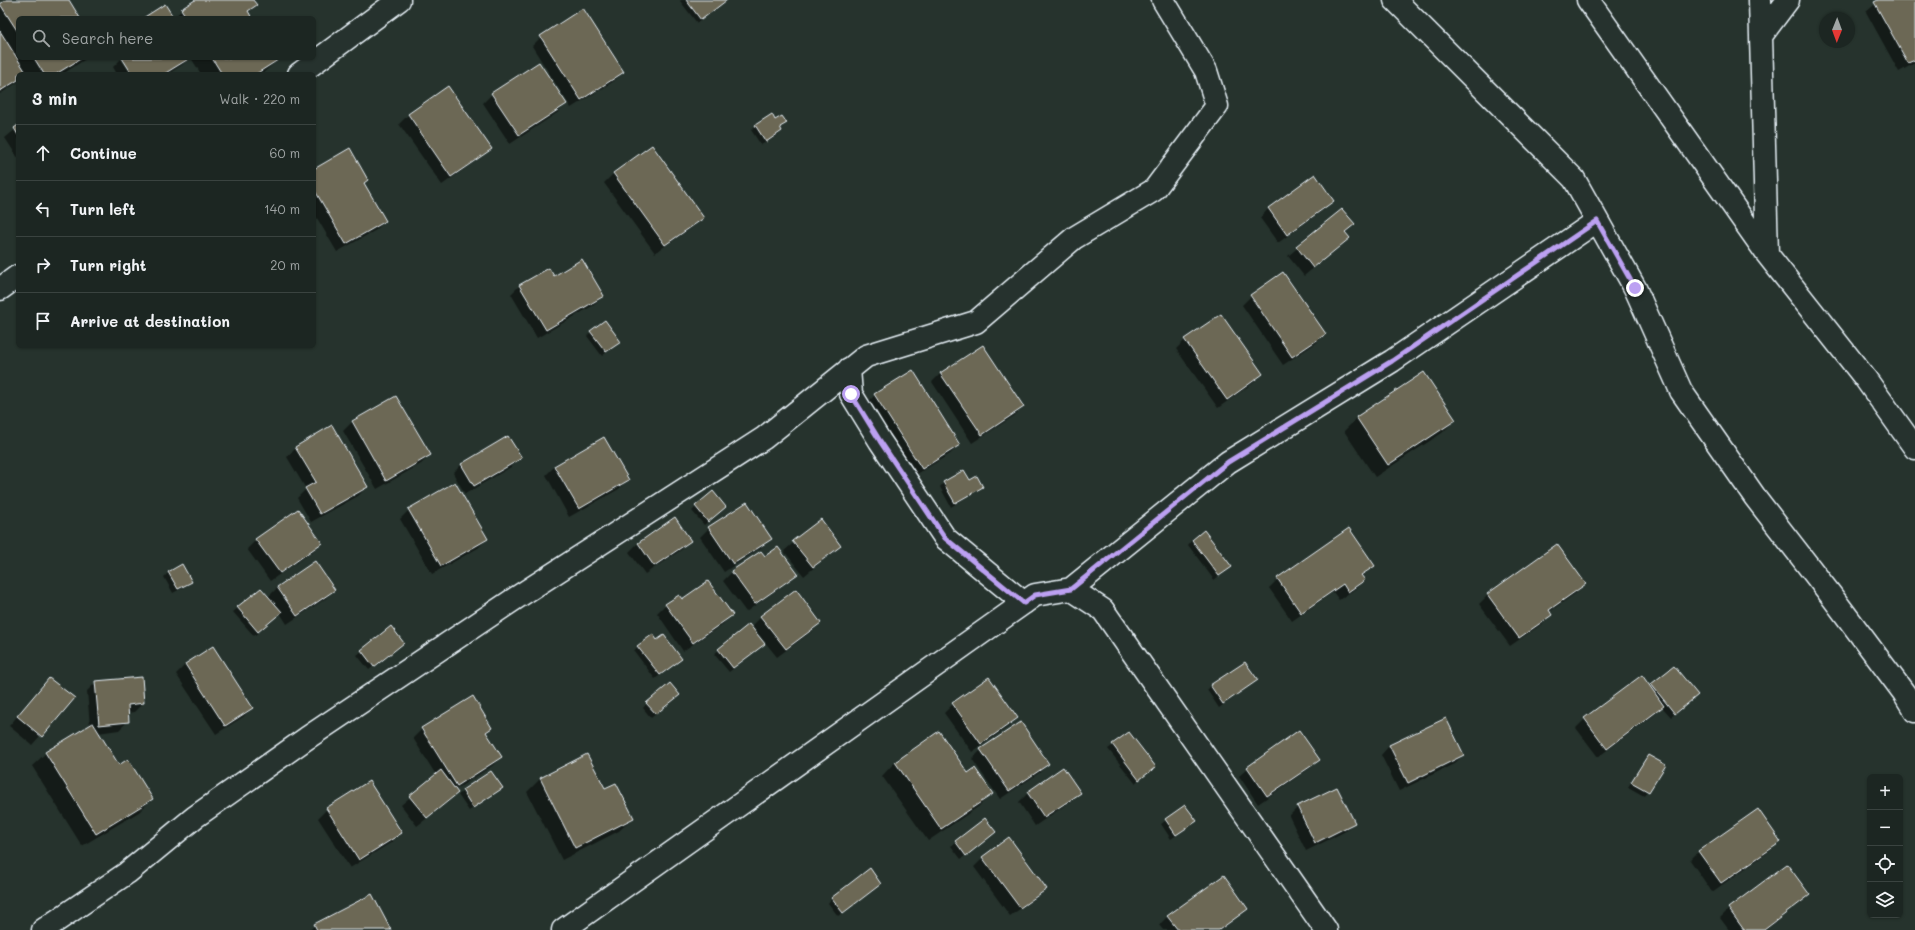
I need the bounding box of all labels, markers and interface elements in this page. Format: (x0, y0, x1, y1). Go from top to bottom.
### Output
north arrow (1819, 12, 1855, 48)
search box (16, 16, 316, 60)
icon: search (30, 27, 52, 49)
text: Search here (62, 28, 153, 48)
text: 3 min (32, 87, 77, 109)
text: Walk · 220 m (219, 90, 300, 107)
icon: ahead (32, 142, 54, 164)
text: Continue (70, 143, 137, 163)
text: 60 m (270, 144, 300, 161)
icon: left (32, 198, 54, 220)
text: Turn left (70, 199, 135, 219)
text: 140 m (264, 200, 300, 217)
icon: right (32, 254, 54, 276)
text: Turn right (70, 255, 147, 275)
text: 20 m (270, 256, 300, 273)
route end (1626, 279, 1644, 297)
icon: arrive (32, 310, 54, 332)
text: Arrive at destination (70, 311, 230, 331)
route start (842, 385, 860, 403)
map controls (1867, 774, 1903, 918)
button: + (1867, 774, 1903, 810)
button: − (1867, 810, 1903, 846)
button: locate (1867, 846, 1903, 882)
button: layers (1867, 882, 1903, 918)

